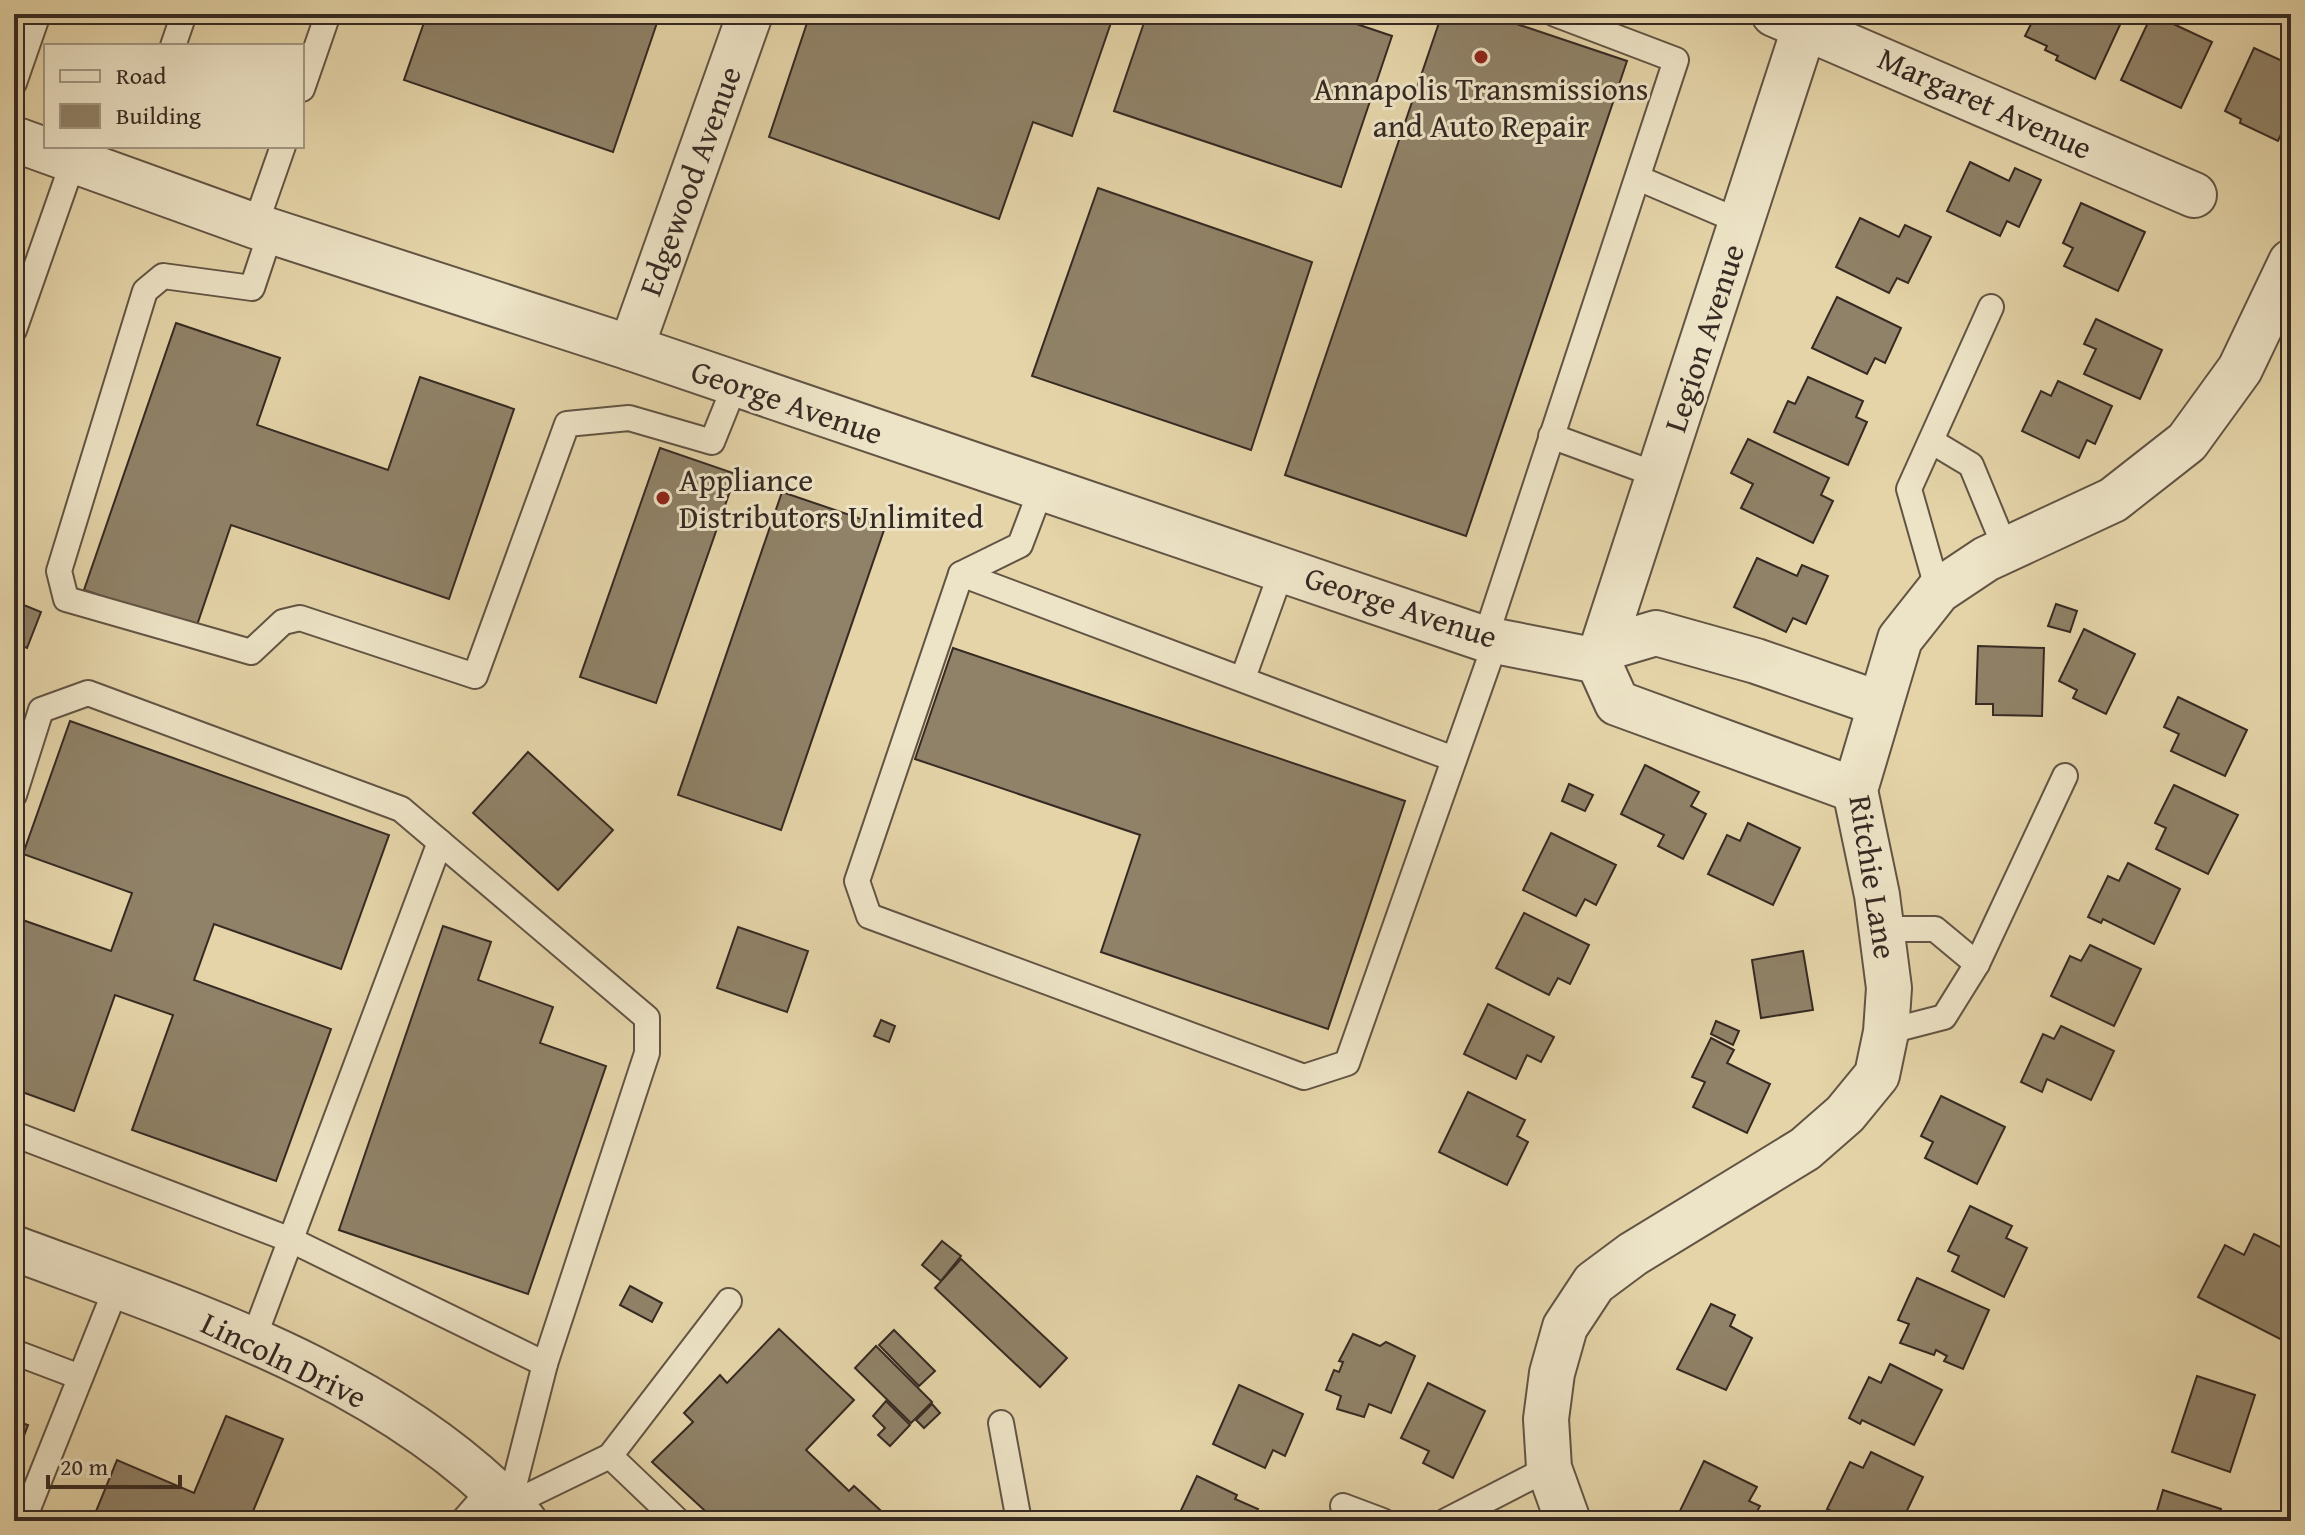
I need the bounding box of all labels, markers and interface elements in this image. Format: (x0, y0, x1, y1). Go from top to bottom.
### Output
street label: Margaret Avenue (1871, 34, 2100, 171)
legend (44, 44, 304, 148)
marker: Annapolis Transmissions and Auto Repair (1472, 48, 1490, 66)
text: Road (116, 58, 166, 93)
street label: Edgewood Avenue (626, 59, 753, 302)
place label: Annapolis Transmissions and Auto Repair (1314, 65, 1648, 149)
text: Building (116, 98, 201, 133)
street label: Legion Avenue (1651, 238, 1756, 438)
street label: George Avenue (685, 347, 889, 456)
place label: Appliance Distributors Unlimited (679, 456, 984, 540)
marker: Appliance Distributors Unlimited (654, 489, 672, 507)
street label: George Avenue (1299, 553, 1503, 660)
street label: Ritchie Lane (1837, 792, 1910, 962)
street label: Lincoln Drive (194, 1299, 375, 1420)
scale bar (48, 1439, 180, 1489)
text: 20 m (60, 1449, 108, 1484)

